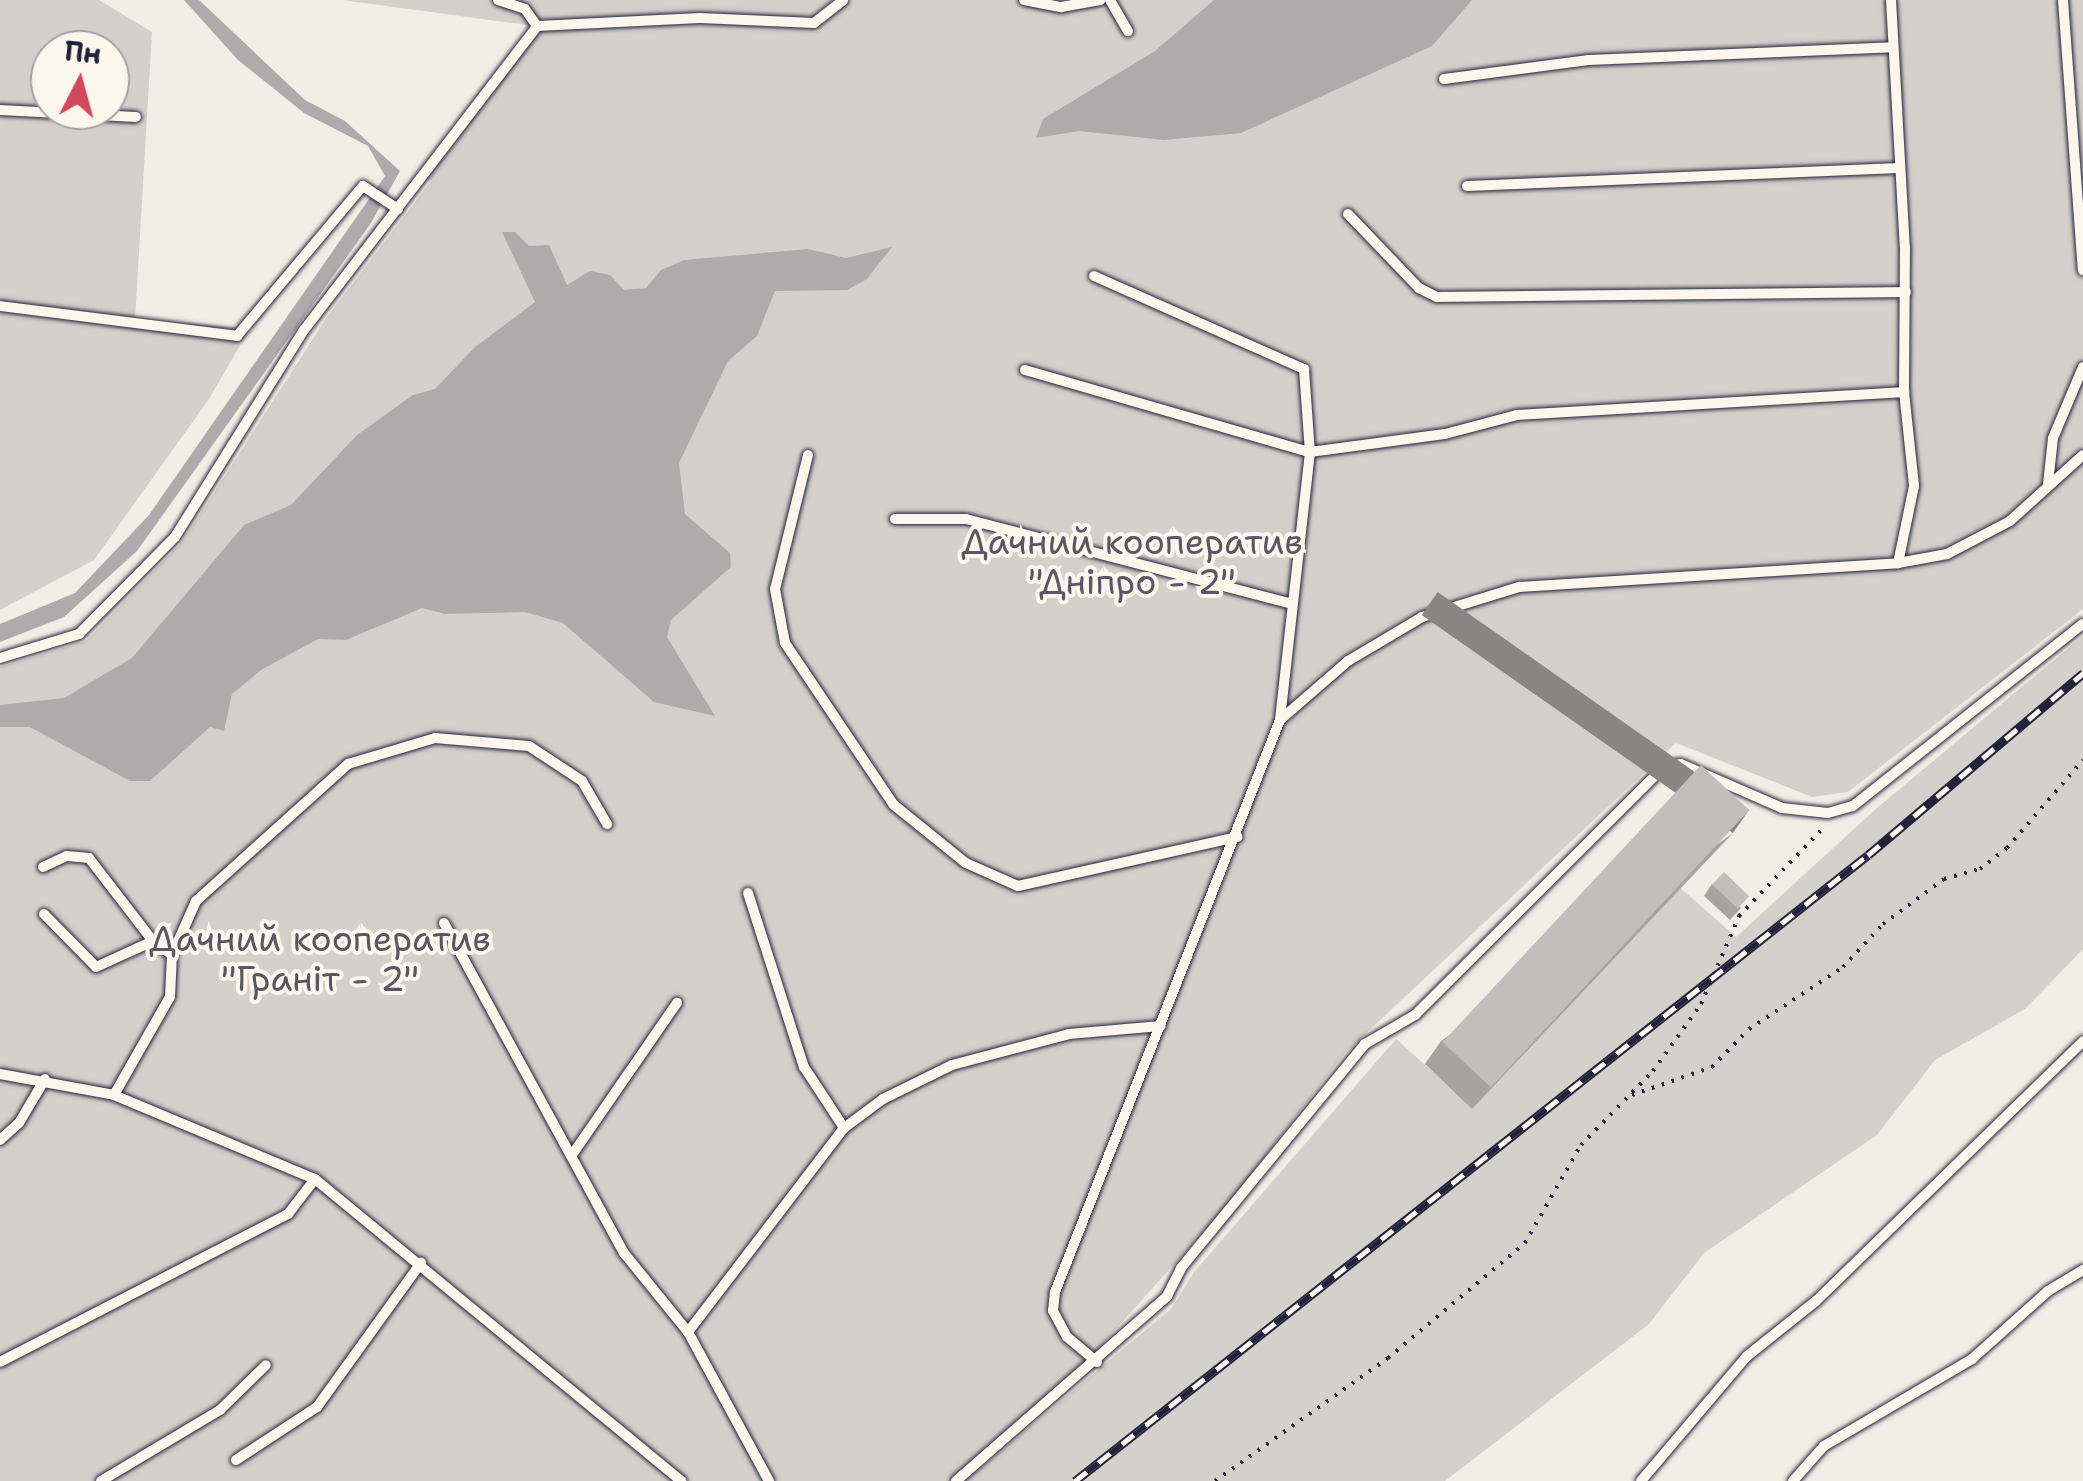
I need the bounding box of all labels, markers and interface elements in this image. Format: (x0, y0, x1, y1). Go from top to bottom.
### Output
north arrow (30, 30, 130, 130)
text: Пн (63, 31, 103, 73)
park label: Дачний кооператив "Дніпро - 2" (961, 521, 1303, 603)
park label: Дачний кооператив "Граніт - 2" (149, 918, 491, 1000)

